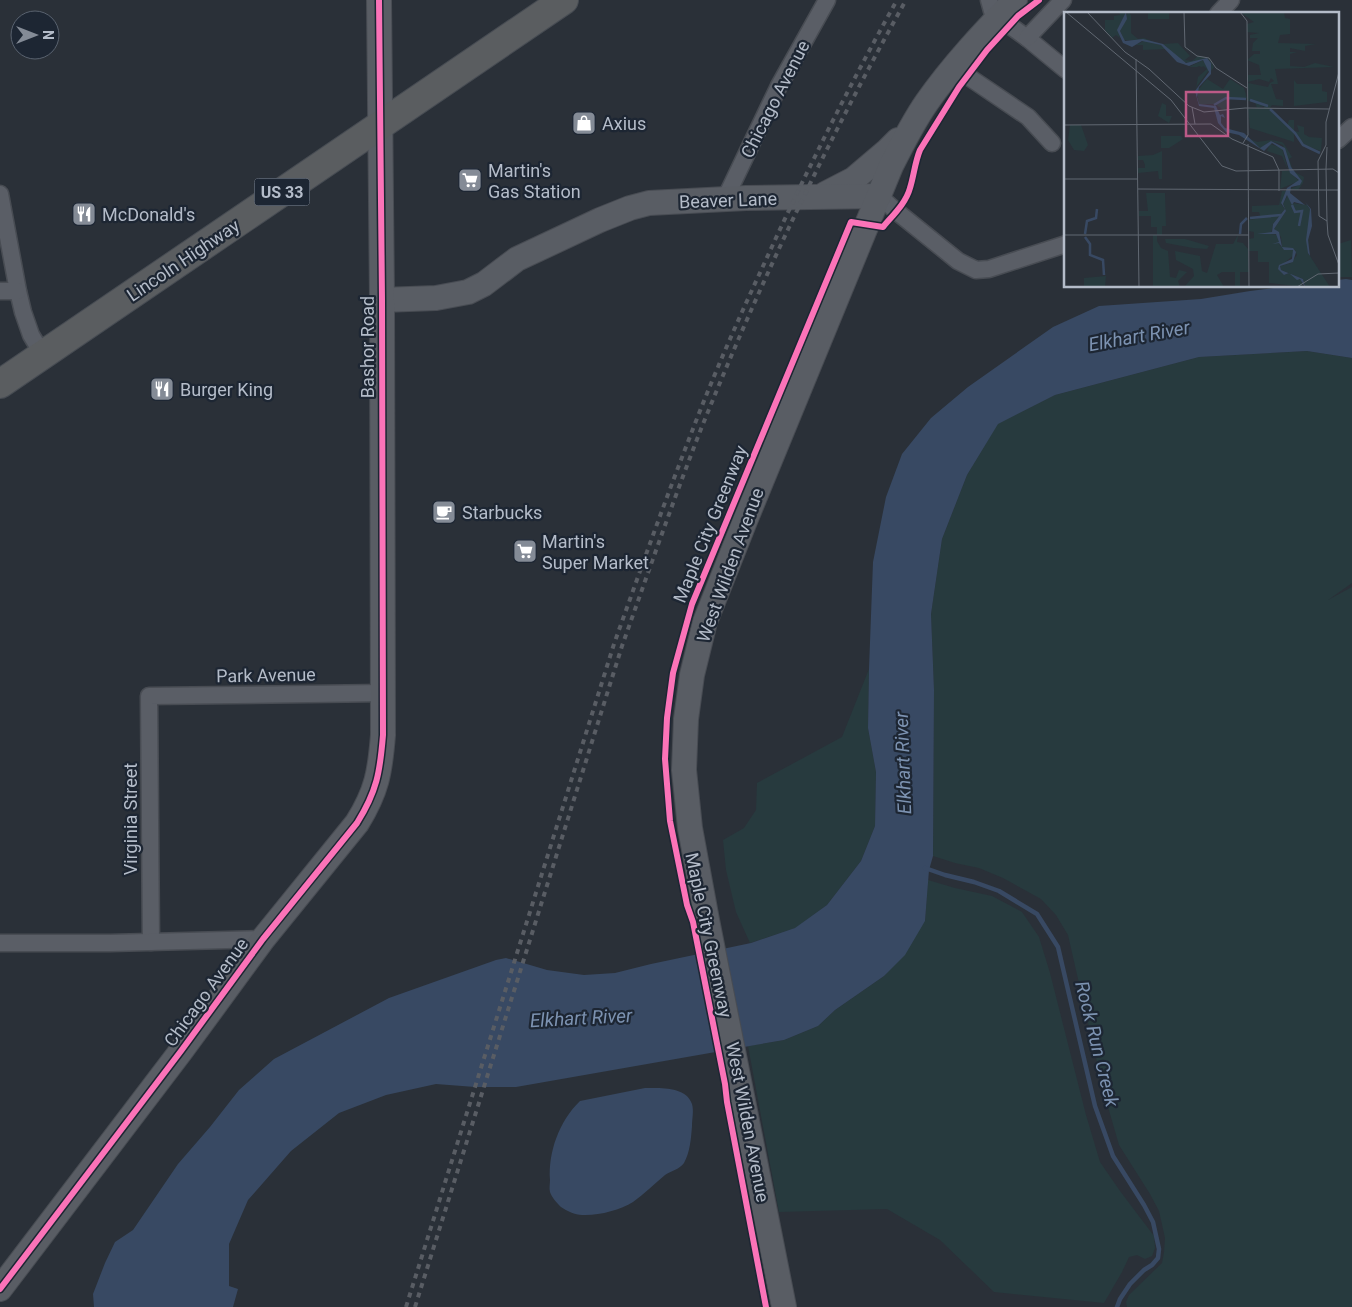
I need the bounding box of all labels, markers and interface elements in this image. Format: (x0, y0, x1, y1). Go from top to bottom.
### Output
north arrow (10, 10, 60, 60)
inset map (1064, 12, 1340, 288)
text: N (40, 30, 56, 40)
street label: Chicago Avenue (736, 37, 814, 161)
shop icon: Axius (571, 110, 597, 136)
place label: Axius (602, 113, 646, 134)
place label: Martin's Gas Station (488, 160, 581, 202)
supermarket icon: Martin's Gas Station (457, 167, 483, 193)
road number: US 33 (254, 178, 310, 206)
street label: Beaver Lane (679, 188, 777, 212)
restaurant icon: McDonald's (71, 201, 97, 227)
place label: McDonald's (102, 204, 195, 225)
street label: Lincoln Highway (123, 214, 244, 305)
street label: Bashor Road (357, 296, 378, 398)
water label: Elkhart River (1087, 316, 1192, 356)
restaurant icon: Burger King (149, 376, 175, 402)
place label: Burger King (180, 379, 273, 400)
street label: Maple City Greenway (669, 442, 751, 606)
street label: West Wilden Avenue (692, 485, 768, 645)
cafe icon: Starbucks (431, 499, 457, 525)
place label: Starbucks (462, 502, 542, 523)
place label: Martin's Super Market (542, 531, 649, 573)
supermarket icon: Martin's Super Market (512, 538, 538, 564)
street label: Park Avenue (216, 664, 316, 686)
water label: Elkhart River (890, 711, 916, 815)
street label: Virginia Street (120, 763, 141, 875)
street label: Maple City Greenway (681, 851, 737, 1020)
street label: Chicago Avenue (160, 934, 252, 1050)
water label: Rock Run Creek (1070, 979, 1124, 1110)
water label: Elkhart River (529, 1004, 634, 1032)
street label: West Wilden Avenue (722, 1040, 774, 1204)

